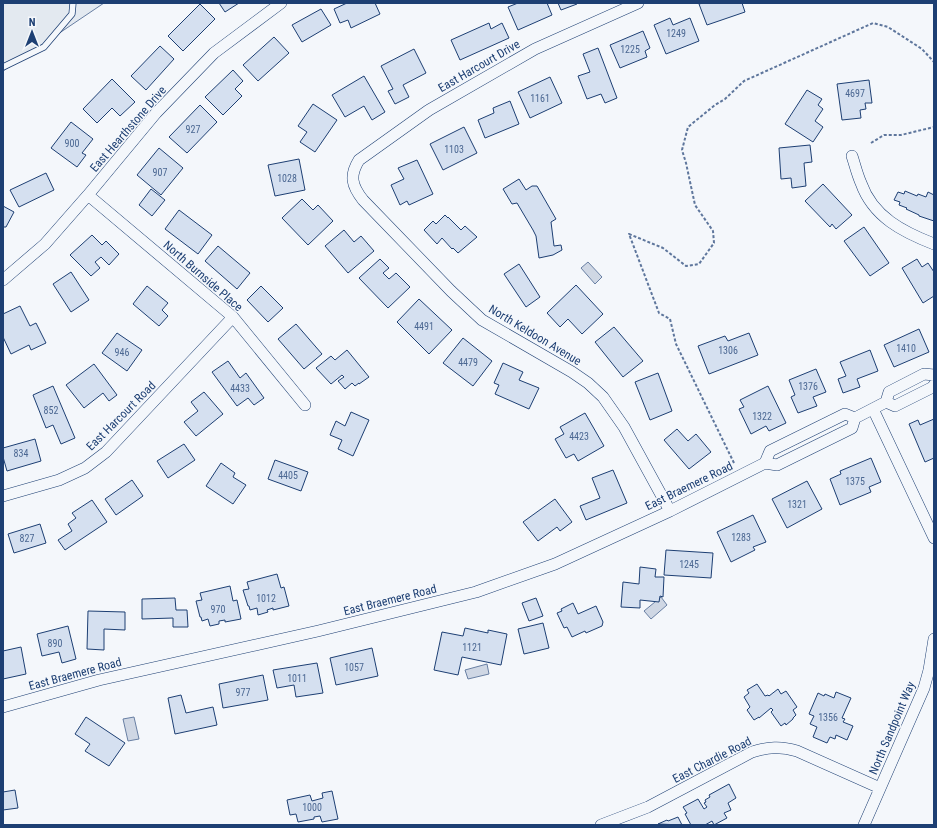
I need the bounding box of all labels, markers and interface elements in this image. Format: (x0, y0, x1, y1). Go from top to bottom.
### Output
north arrow (12, 12, 52, 52)
text: N (29, 16, 36, 29)
house number: 1249 (666, 28, 686, 39)
street label: East Harcourt Drive (436, 37, 523, 95)
house number: 1225 (620, 44, 640, 55)
street label: East Hearthstone Drive (87, 83, 169, 175)
house number: 4697 (845, 88, 865, 99)
house number: 1161 (530, 93, 550, 104)
house number: 927 (186, 124, 200, 135)
house number: 900 (65, 138, 79, 149)
house number: 1103 (444, 144, 464, 155)
house number: 907 (153, 167, 167, 178)
house number: 1028 (277, 173, 297, 184)
street label: North Burnside Place (161, 238, 246, 314)
street label: North Keldoon Avenue (486, 302, 584, 368)
house number: 4491 (414, 321, 434, 332)
house number: 1410 (896, 343, 916, 354)
house number: 1306 (718, 345, 738, 356)
house number: 946 (115, 347, 129, 358)
house number: 4479 (458, 357, 478, 368)
street label: East Harcourt Road (84, 379, 158, 453)
house number: 1376 (798, 381, 818, 392)
house number: 4433 (230, 383, 250, 394)
house number: 852 (44, 405, 58, 416)
house number: 1322 (752, 411, 772, 422)
house number: 4423 (569, 431, 589, 442)
house number: 834 (14, 448, 28, 459)
street label: East Braemere Road (643, 459, 735, 513)
house number: 4405 (278, 470, 298, 481)
house number: 1375 (845, 476, 865, 487)
house number: 1321 (787, 499, 807, 510)
house number: 1283 (731, 532, 751, 543)
house number: 827 (20, 533, 34, 544)
house number: 1245 (679, 559, 699, 570)
street label: East Braemere Road (342, 582, 438, 618)
house number: 1012 (256, 593, 276, 604)
house number: 970 (211, 604, 225, 615)
house number: 890 (48, 638, 62, 649)
house number: 1121 (462, 642, 482, 653)
street label: East Braemere Road (27, 655, 123, 693)
house number: 1057 (344, 662, 364, 673)
house number: 1011 (287, 673, 307, 684)
street label: North Sandpoint Way (866, 679, 918, 777)
house number: 977 (236, 687, 250, 698)
house number: 1356 (818, 712, 838, 723)
street label: East Chardie Road (670, 734, 754, 786)
house number: 1000 (302, 802, 322, 813)

